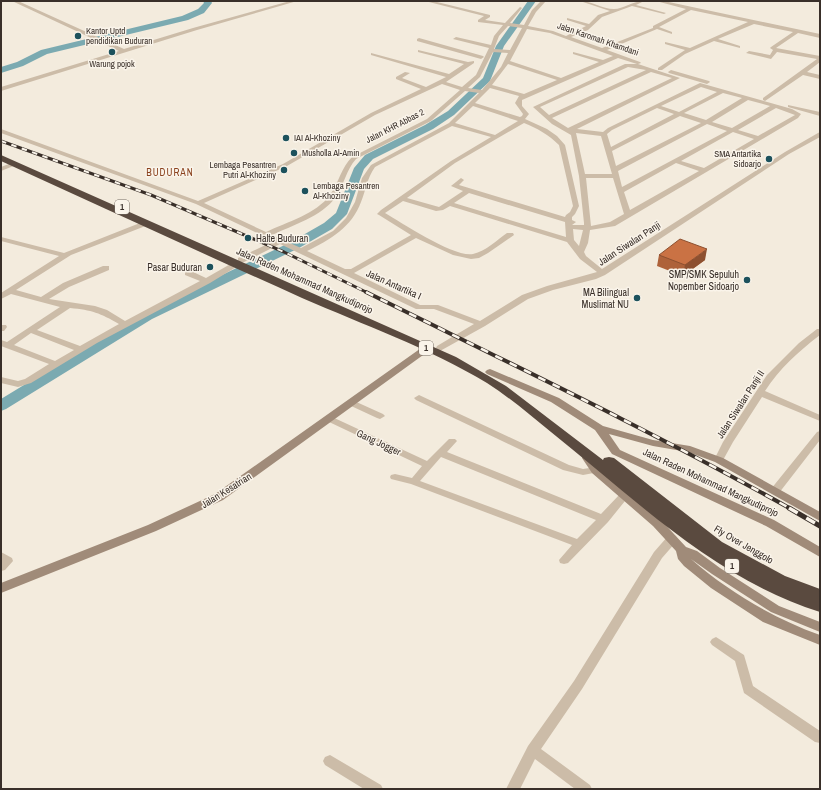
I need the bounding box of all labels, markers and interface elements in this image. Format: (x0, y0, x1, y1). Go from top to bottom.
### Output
street label: Jalan Karomah Khamdani (556, 19, 640, 59)
place label: Kantor Uptd pendidikan Buduran (86, 25, 152, 47)
marker: Kantor Uptd pendidikan Buduran (73, 31, 83, 41)
marker: Warung pojok (107, 47, 117, 57)
place label: Warung pojok (89, 58, 135, 70)
street label: Jalan KHR Abbas 2 (364, 106, 426, 146)
place label: IAI Al-Khoziny (294, 132, 341, 144)
marker: IAI Al-Khoziny (281, 133, 291, 143)
place label: Musholla Al-Amin (302, 147, 359, 159)
marker: Musholla Al-Amin (289, 148, 299, 158)
place label: SMA Antartika Sidoarjo (714, 148, 761, 170)
marker: SMA Antartika Sidoarjo (764, 154, 774, 164)
place label: Lembaga Pesantren Putri Al-Khoziny (210, 159, 276, 181)
marker: Lembaga Pesantren Putri Al-Khoziny (279, 165, 289, 175)
district label: BUDURAN (146, 166, 194, 179)
place label: Lembaga Pesantren Al-Khoziny (312, 180, 379, 202)
marker: Lembaga Pesantren Al-Khoziny (300, 186, 310, 196)
road number: 1 (115, 200, 129, 214)
street label: Jalan Siwalan Panji (596, 218, 663, 268)
place label: Halte Buduran (256, 232, 308, 245)
marker: Halte Buduran (243, 233, 253, 243)
street label: Jalan Raden Mohammad Mangkudiprojo (234, 244, 375, 317)
place label: Pasar Buduran (147, 261, 202, 274)
marker: Pasar Buduran (205, 262, 215, 272)
street label: Jalan Antartika I (364, 267, 423, 302)
place label: SMP/SMK Sepuluh Nopember Sidoarjo (668, 268, 739, 293)
marker: SMP/SMK Sepuluh Nopember Sidoarjo (742, 275, 752, 285)
place label: MA Bilingual Muslimat NU (582, 286, 629, 311)
marker: MA Bilingual Muslimat NU (632, 293, 642, 303)
road number: 1 (419, 341, 433, 355)
street label: Jalan Siwalan Panji II (713, 368, 767, 441)
street label: Gang Jogger (355, 427, 403, 458)
street label: Jalan Raden Mohammad Mangkudiprojo (641, 445, 781, 520)
street label: Jalan Kesatrian (199, 470, 254, 511)
street label: Fly Over Jenggolo (712, 522, 776, 567)
road number: 1 (725, 559, 739, 573)

